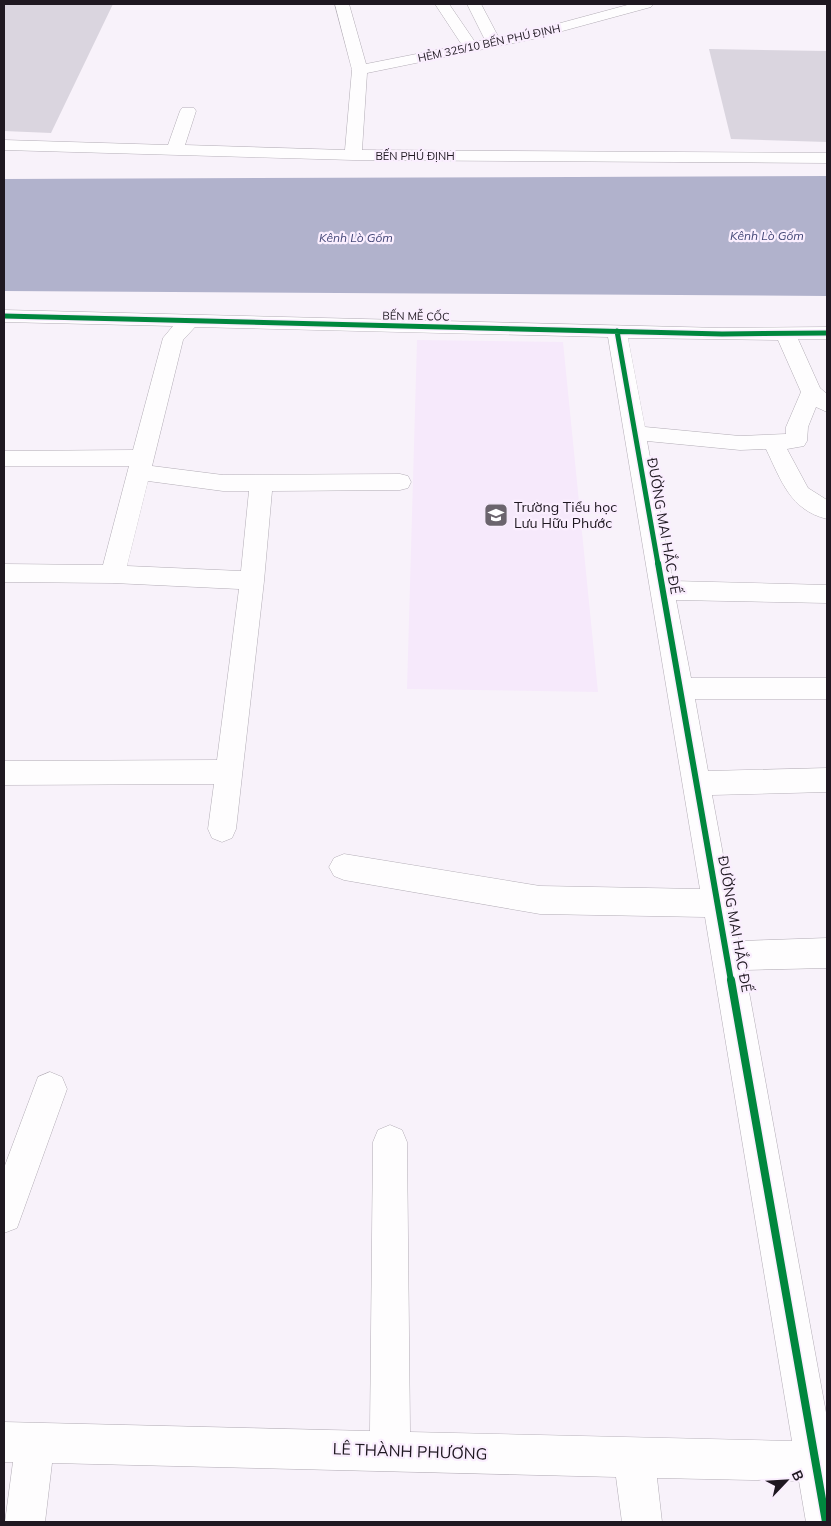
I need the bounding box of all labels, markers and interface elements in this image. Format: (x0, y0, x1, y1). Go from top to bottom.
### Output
street label: HẺM 325/10 BẾN PHÚ ĐỊNH (416, 20, 562, 65)
street label: BẾN PHÚ ĐỊNH (375, 148, 455, 163)
water label: Kênh Lò Gốm (730, 228, 804, 243)
water label: Kênh Lò Gốm (319, 230, 393, 245)
street label: BẾN MỄ CỐC (382, 307, 450, 324)
street label: ĐƯỜNG MAI HẮC ĐẾ (643, 456, 685, 596)
place label: Trường Tiểu học Lưu Hữu Phước (514, 498, 617, 532)
school or university icon: Trường Tiểu học Lưu Hữu Phước (483, 502, 509, 528)
street label: ĐƯỜNG MAI HẮC ĐẾ (714, 854, 756, 994)
street label: LÊ THÀNH PHƯƠNG (332, 1438, 488, 1464)
north arrow (761, 1456, 811, 1506)
text: B (788, 1467, 808, 1484)

